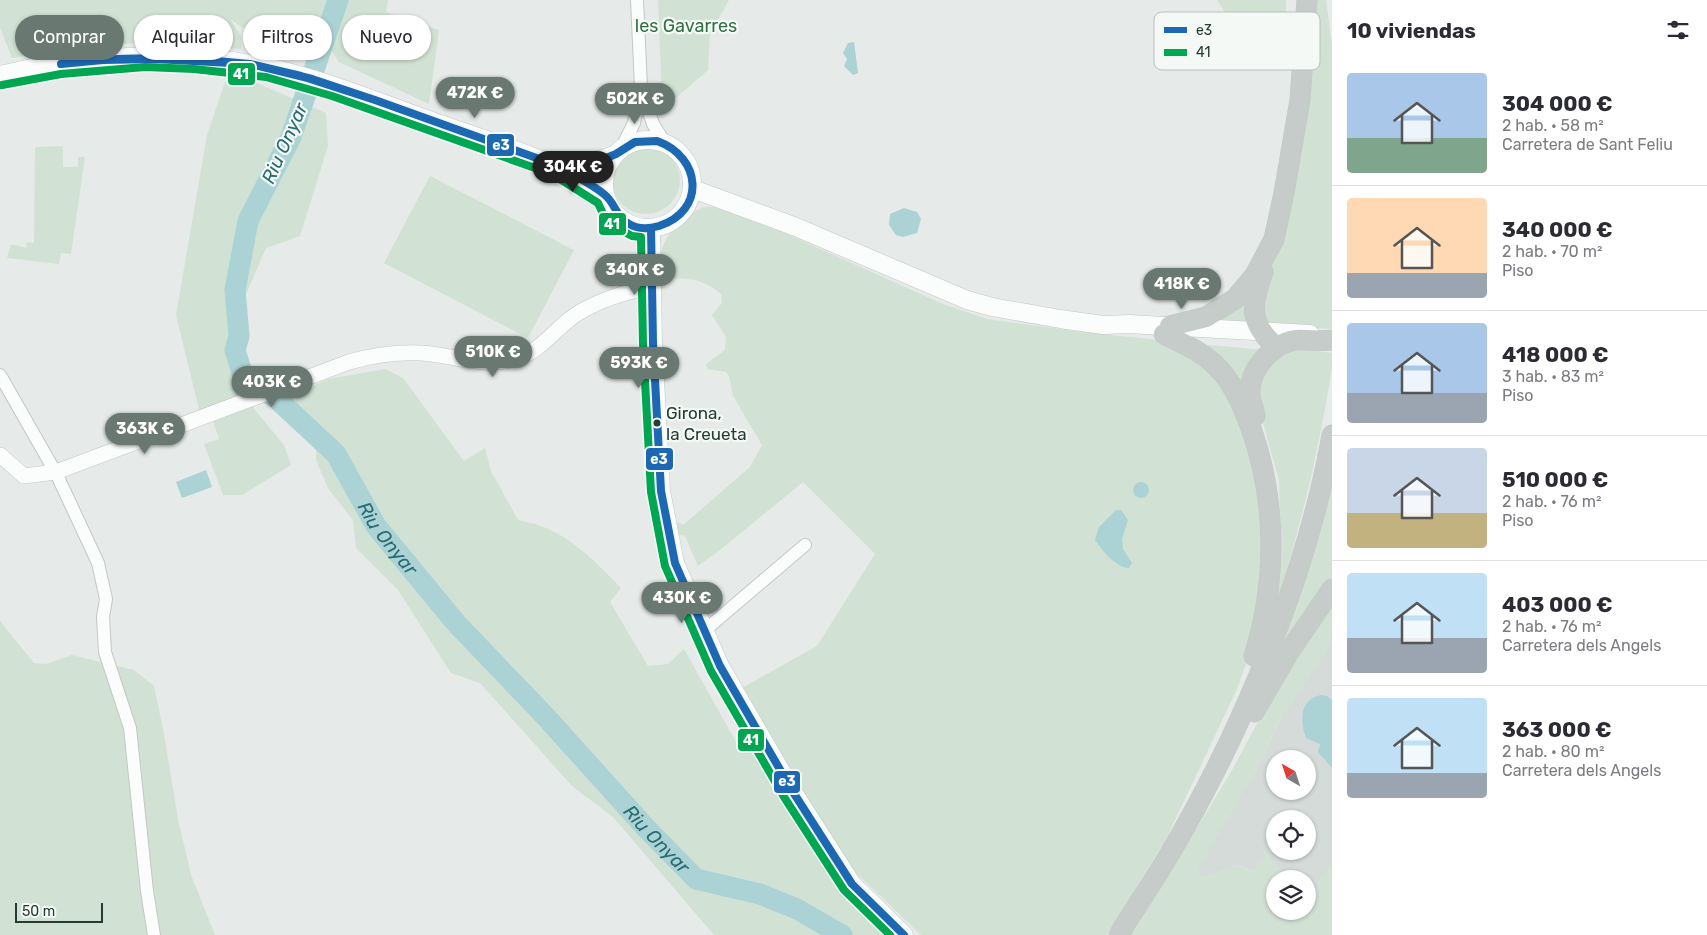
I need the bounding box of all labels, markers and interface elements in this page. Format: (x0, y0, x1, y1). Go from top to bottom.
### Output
legend (1154, 12, 1320, 70)
chip: Comprar (15, 15, 124, 60)
chip: Alquilar (134, 15, 233, 60)
chip: Filtros (243, 15, 332, 60)
chip: Nuevo (342, 15, 431, 60)
park label: les Gavarres (635, 15, 737, 37)
icon: filters (1664, 16, 1692, 44)
text: 10 viviendas (1347, 18, 1476, 43)
text: e3 (1196, 22, 1212, 39)
text: 41 (1196, 44, 1210, 61)
line badge: 41 (227, 62, 256, 86)
text: 41 (233, 66, 249, 83)
pin: 472K € (434, 76, 516, 119)
pin: 502K € (594, 82, 676, 125)
text: 472K € (447, 83, 503, 102)
text: 502K € (606, 89, 664, 108)
text: 304 000 € (1502, 91, 1613, 116)
icon: home (1387, 93, 1447, 153)
water label: Riu Onyar (256, 99, 313, 187)
text: 2 hab. · 58 m² (1502, 116, 1604, 135)
line badge: e3 (486, 133, 515, 157)
text: Carretera de Sant Feliu (1502, 135, 1673, 154)
text: e3 (492, 137, 510, 154)
pin: 304K € (532, 150, 614, 193)
text: 304K € (544, 157, 602, 176)
line badge: 41 (598, 212, 627, 236)
text: 41 (604, 216, 620, 233)
text: 340 000 € (1502, 217, 1613, 242)
icon: home (1387, 218, 1447, 278)
text: 2 hab. · 70 m² (1502, 242, 1602, 261)
pin: 340K € (594, 254, 676, 296)
text: 340K € (606, 260, 664, 279)
text: Piso (1502, 261, 1534, 280)
pin: 418K € (1141, 268, 1223, 310)
text: 418K € (1154, 274, 1210, 293)
pin: 510K € (452, 336, 534, 378)
text: 510K € (465, 342, 521, 361)
text: 418 000 € (1502, 342, 1609, 367)
icon: home (1387, 343, 1447, 403)
pin: 593K € (598, 346, 680, 389)
text: 593K € (610, 353, 668, 372)
pin: 403K € (231, 366, 313, 408)
text: 3 hab. · 83 m² (1502, 367, 1604, 386)
text: 403K € (243, 372, 301, 391)
text: Piso (1502, 386, 1534, 405)
place label: Girona, la Creueta (666, 403, 747, 444)
pin: 363K € (104, 412, 186, 455)
marker: Girona, la Creueta (652, 418, 662, 428)
text: 363K € (116, 419, 174, 438)
line badge: e3 (645, 447, 674, 471)
text: e3 (650, 451, 668, 468)
text: 510 000 € (1502, 467, 1608, 492)
icon: home (1387, 468, 1447, 528)
text: 2 hab. · 76 m² (1502, 492, 1601, 511)
water label: Riu Onyar (353, 497, 423, 580)
text: Piso (1502, 511, 1534, 530)
pin: 430K € (641, 582, 723, 624)
text: 430K € (653, 588, 711, 607)
text: 403 000 € (1502, 592, 1613, 617)
icon: home (1387, 593, 1447, 653)
text: 2 hab. · 76 m² (1502, 617, 1601, 636)
text: Carretera dels Angels (1502, 636, 1661, 655)
text: 363 000 € (1502, 717, 1612, 742)
icon: home (1387, 718, 1447, 778)
line badge: 41 (737, 728, 765, 752)
text: 41 (743, 732, 759, 749)
text: 2 hab. · 80 m² (1502, 742, 1604, 761)
north arrow (1266, 750, 1316, 800)
map controls (1266, 750, 1316, 920)
text: Carretera dels Angels (1502, 761, 1661, 780)
line badge: e3 (773, 770, 801, 794)
text: e3 (778, 773, 796, 790)
water label: Riu Onyar (618, 800, 695, 879)
button: locate (1266, 810, 1316, 860)
button: layers (1266, 870, 1316, 920)
scale bar (15, 900, 102, 923)
text: 50 m (22, 903, 55, 920)

